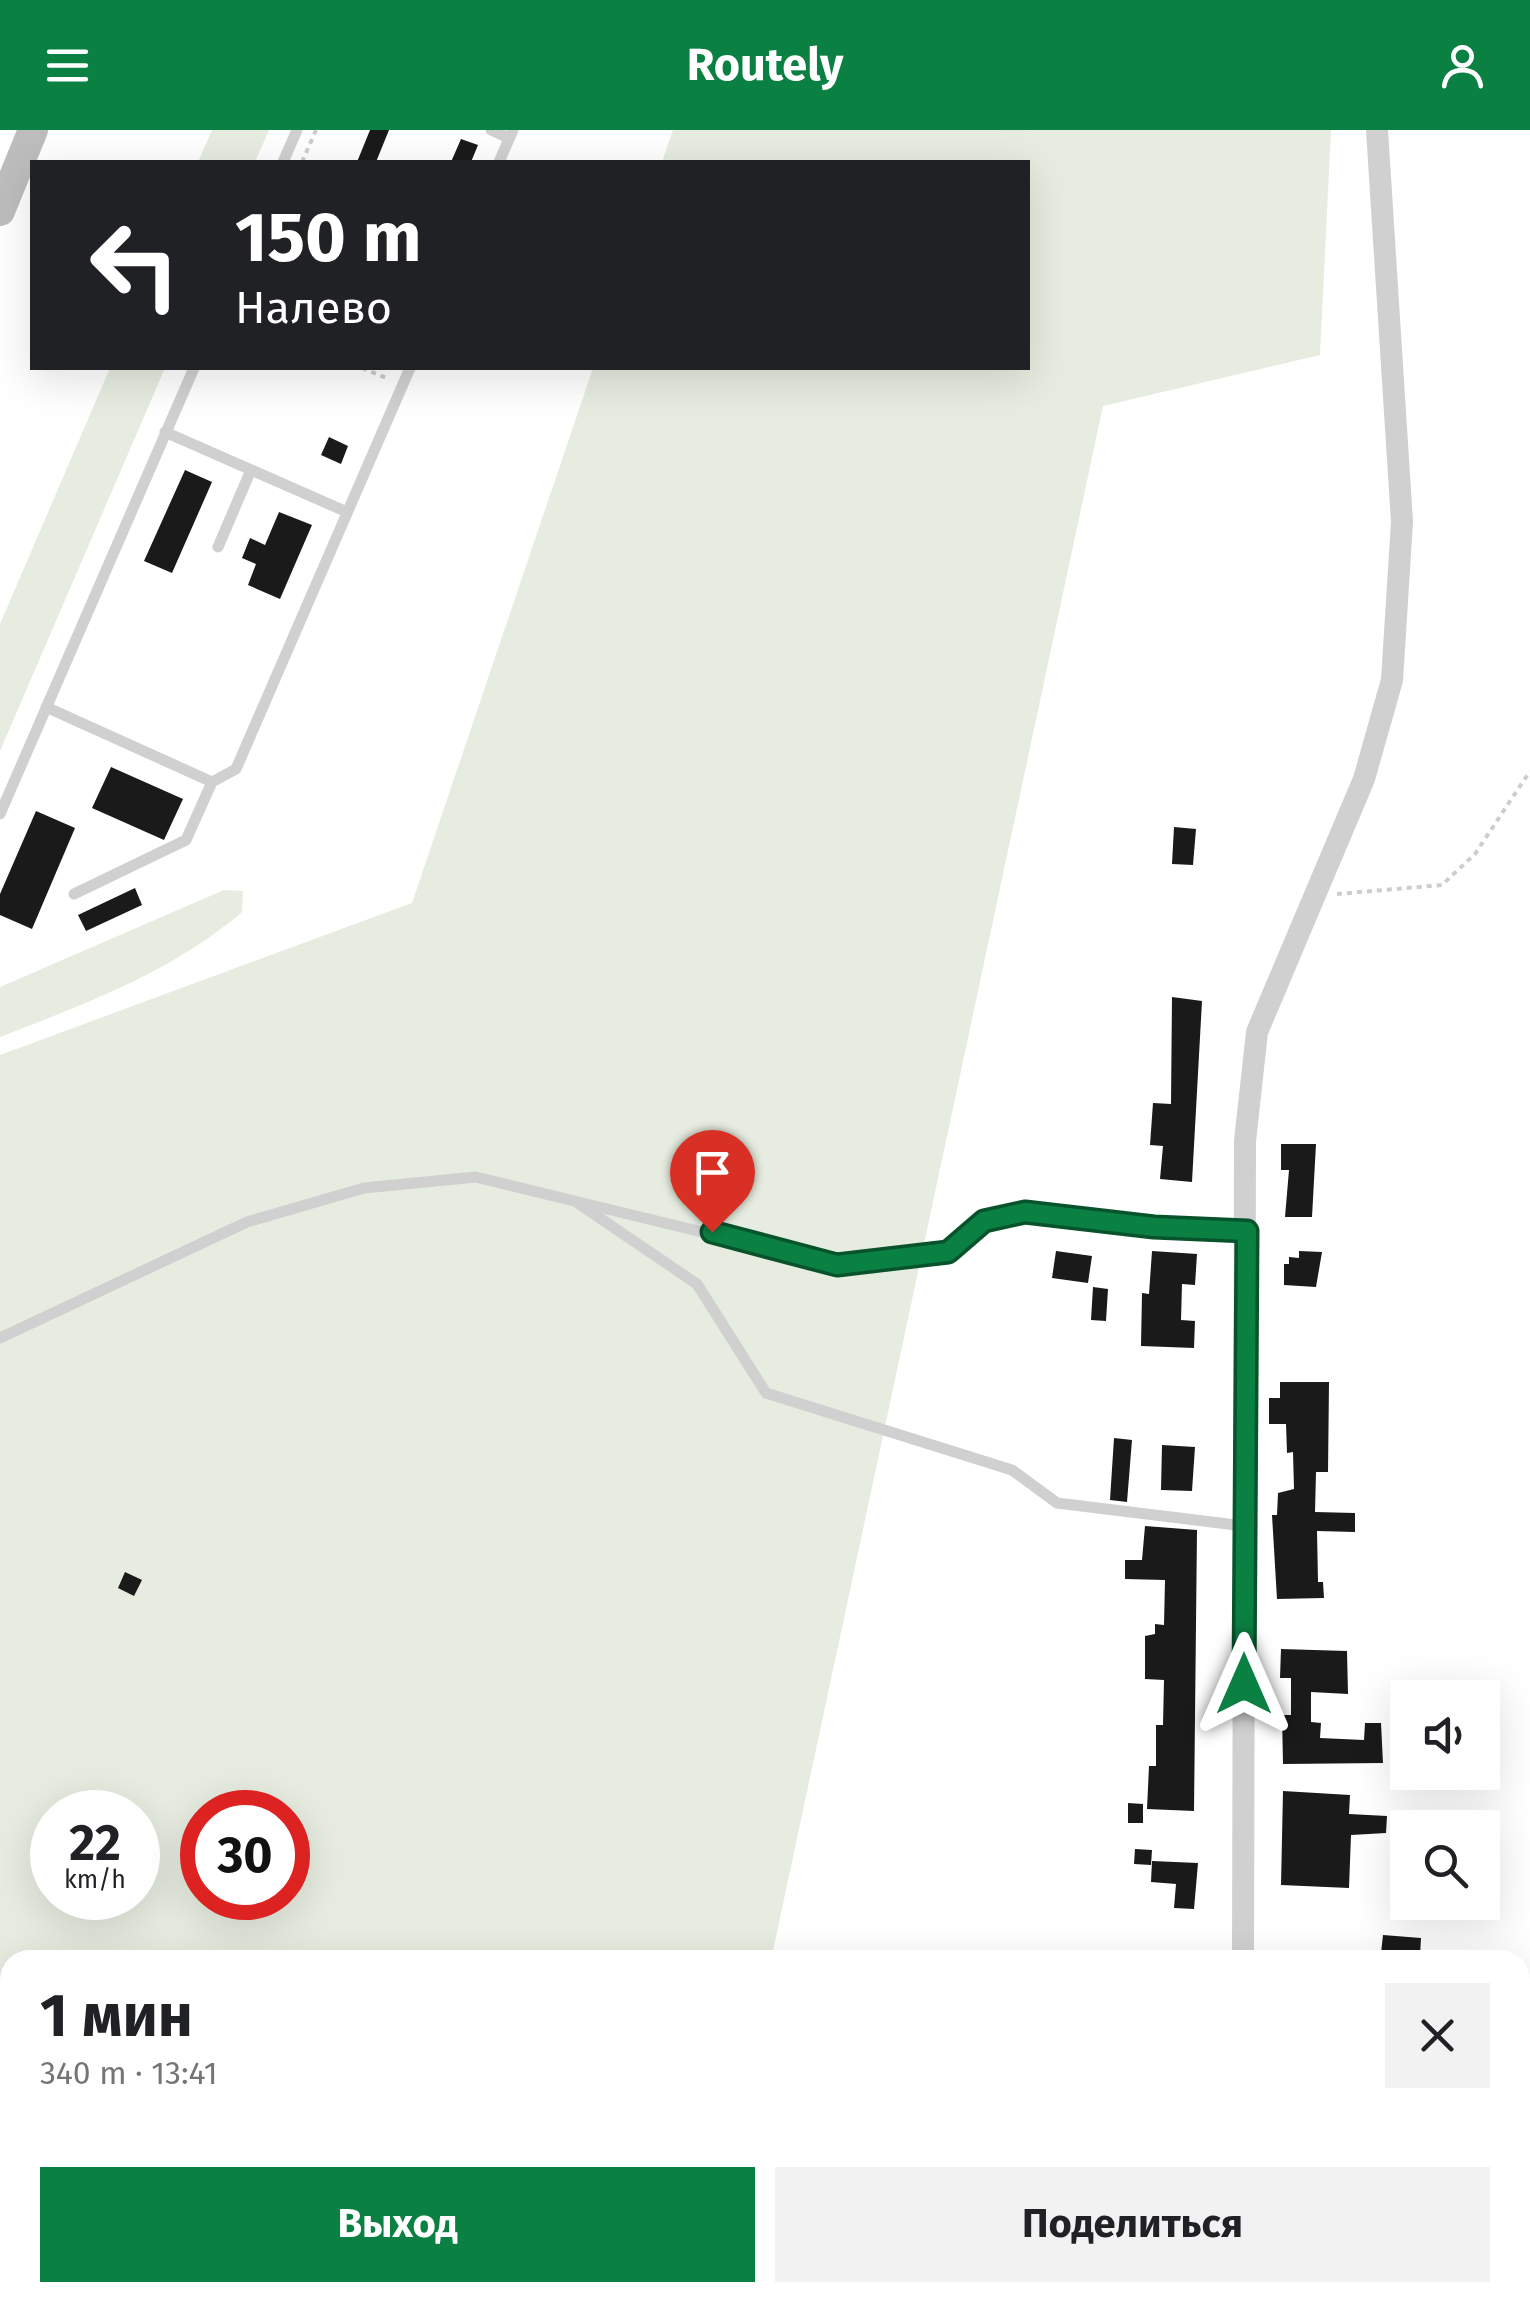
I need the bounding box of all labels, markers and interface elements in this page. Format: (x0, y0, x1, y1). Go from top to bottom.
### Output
icon: menu (40, 38, 95, 93)
text: Routely (687, 38, 843, 92)
icon: person (1435, 38, 1490, 93)
text: 150 m (235, 196, 422, 280)
icon: left (70, 200, 200, 330)
text: Налево (235, 281, 392, 335)
pin (670, 1130, 755, 1233)
icon: arrive (685, 1145, 740, 1200)
position arrow (1192, 1632, 1296, 1736)
map controls (1390, 1680, 1500, 1920)
button: sound (1390, 1680, 1500, 1790)
speed limit sign: 30 (180, 1790, 310, 1920)
button: search (1390, 1810, 1500, 1920)
text: 22 (69, 1813, 121, 1873)
text: km/h (64, 1865, 126, 1895)
text: 1 мин (40, 1980, 193, 2052)
button: close (1385, 1983, 1490, 2088)
text: 340 m · 13:41 (40, 2054, 218, 2092)
button: Выход (40, 2167, 755, 2282)
button: Поделиться (775, 2167, 1490, 2282)

